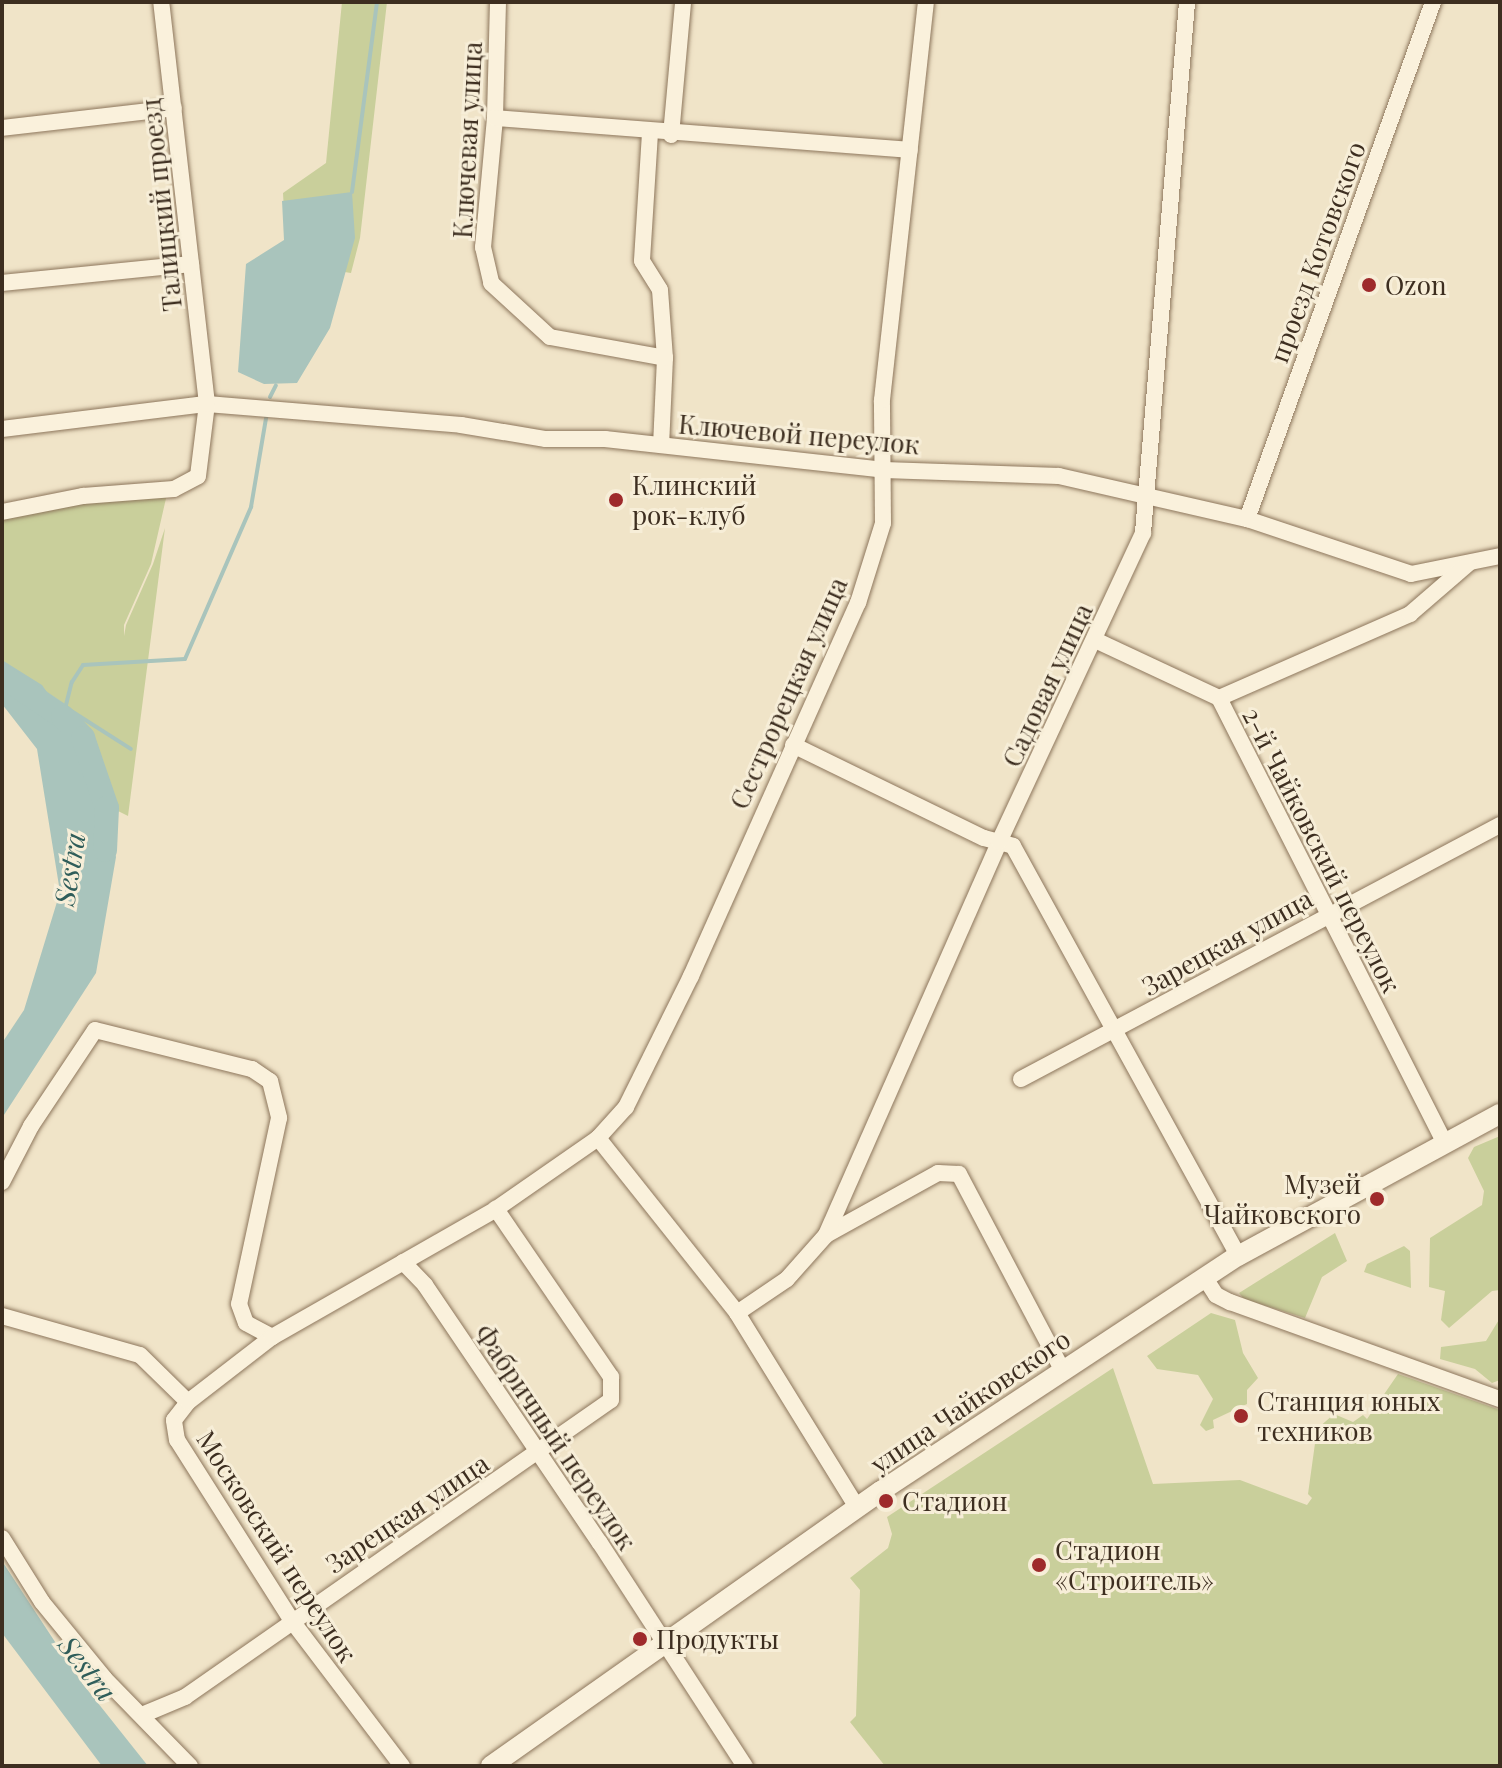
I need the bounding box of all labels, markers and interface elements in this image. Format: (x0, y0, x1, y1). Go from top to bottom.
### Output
street label: Ключевая улица (446, 41, 488, 239)
street label: Талицкий проезд (134, 97, 188, 313)
street label: проезд Котовского (1263, 137, 1371, 367)
place label: Ozon (1385, 269, 1446, 301)
marker: Ozon (1360, 276, 1378, 294)
street label: Ключевой переулок (677, 408, 921, 460)
place label: Клинский рок-клуб (632, 469, 756, 530)
marker: Клинский рок-клуб (607, 491, 625, 509)
street label: Сестрорецкая улица (723, 572, 853, 814)
street label: Садовая улица (996, 598, 1098, 772)
street label: 2-й Чайковский переулок (1237, 702, 1407, 998)
water label: Sestra (47, 830, 91, 908)
street label: Зарецкая улица (1136, 882, 1318, 1002)
place label: Музей Чайковского (1204, 1168, 1361, 1230)
marker: Музей Чайковского (1368, 1190, 1386, 1208)
street label: Фабричный переулок (469, 1318, 643, 1556)
street label: улица Чайковского (864, 1323, 1076, 1479)
place label: Станция юных техников (1257, 1385, 1440, 1446)
marker: Станция юных техников (1232, 1407, 1250, 1425)
street label: Московский переулок (190, 1424, 364, 1668)
street label: Зарецкая улица (320, 1447, 494, 1579)
place label: Стадион (902, 1485, 1007, 1517)
marker: Стадион (877, 1492, 895, 1510)
place label: Стадион «Строитель» (1055, 1534, 1214, 1596)
marker: Стадион «Строитель» (1030, 1556, 1048, 1574)
place label: Продукты (656, 1623, 779, 1655)
water label: Sestra (52, 1629, 124, 1707)
marker: Продукты (631, 1630, 649, 1648)

